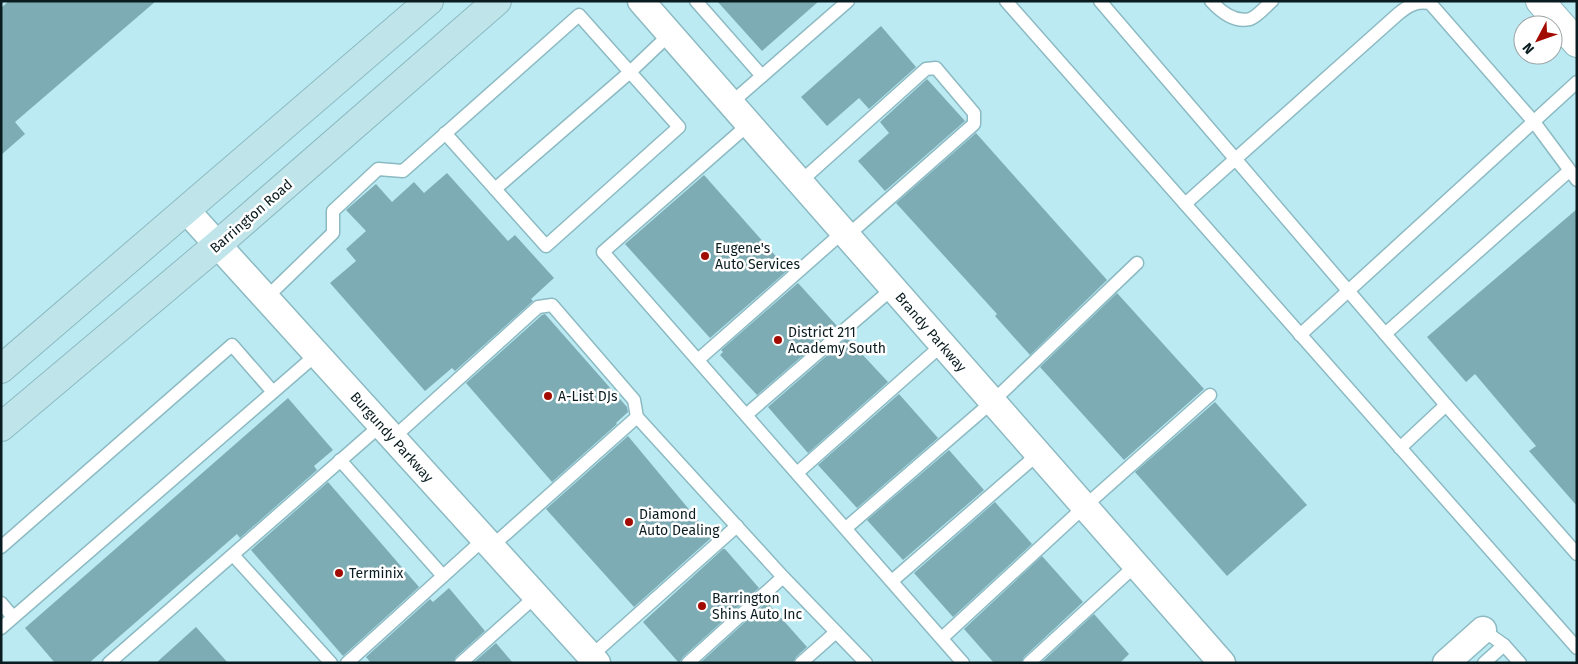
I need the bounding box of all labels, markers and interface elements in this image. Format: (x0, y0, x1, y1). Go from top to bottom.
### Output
north arrow (1513, 15, 1563, 65)
text: N (1519, 39, 1538, 57)
street label: Barrington Road (207, 176, 296, 257)
place label: Eugene's Auto Services (715, 240, 800, 273)
marker: Eugene's Auto Services (699, 250, 711, 262)
street label: Brandy Parkway (891, 289, 970, 376)
place label: District 211 Academy South (788, 324, 886, 357)
marker: District 211 Academy South (772, 334, 784, 346)
place label: A-List DJs (558, 388, 618, 405)
street label: Burgundy Parkway (346, 389, 437, 486)
marker: A-List DJs (542, 390, 554, 402)
place label: Diamond Auto Dealing (639, 506, 720, 539)
marker: Diamond Auto Dealing (623, 516, 635, 528)
place label: Terminix (349, 565, 404, 582)
marker: Terminix (333, 567, 345, 579)
place label: Barrington Shins Auto Inc (712, 590, 802, 623)
marker: Barrington Shins Auto Inc (696, 600, 708, 612)

